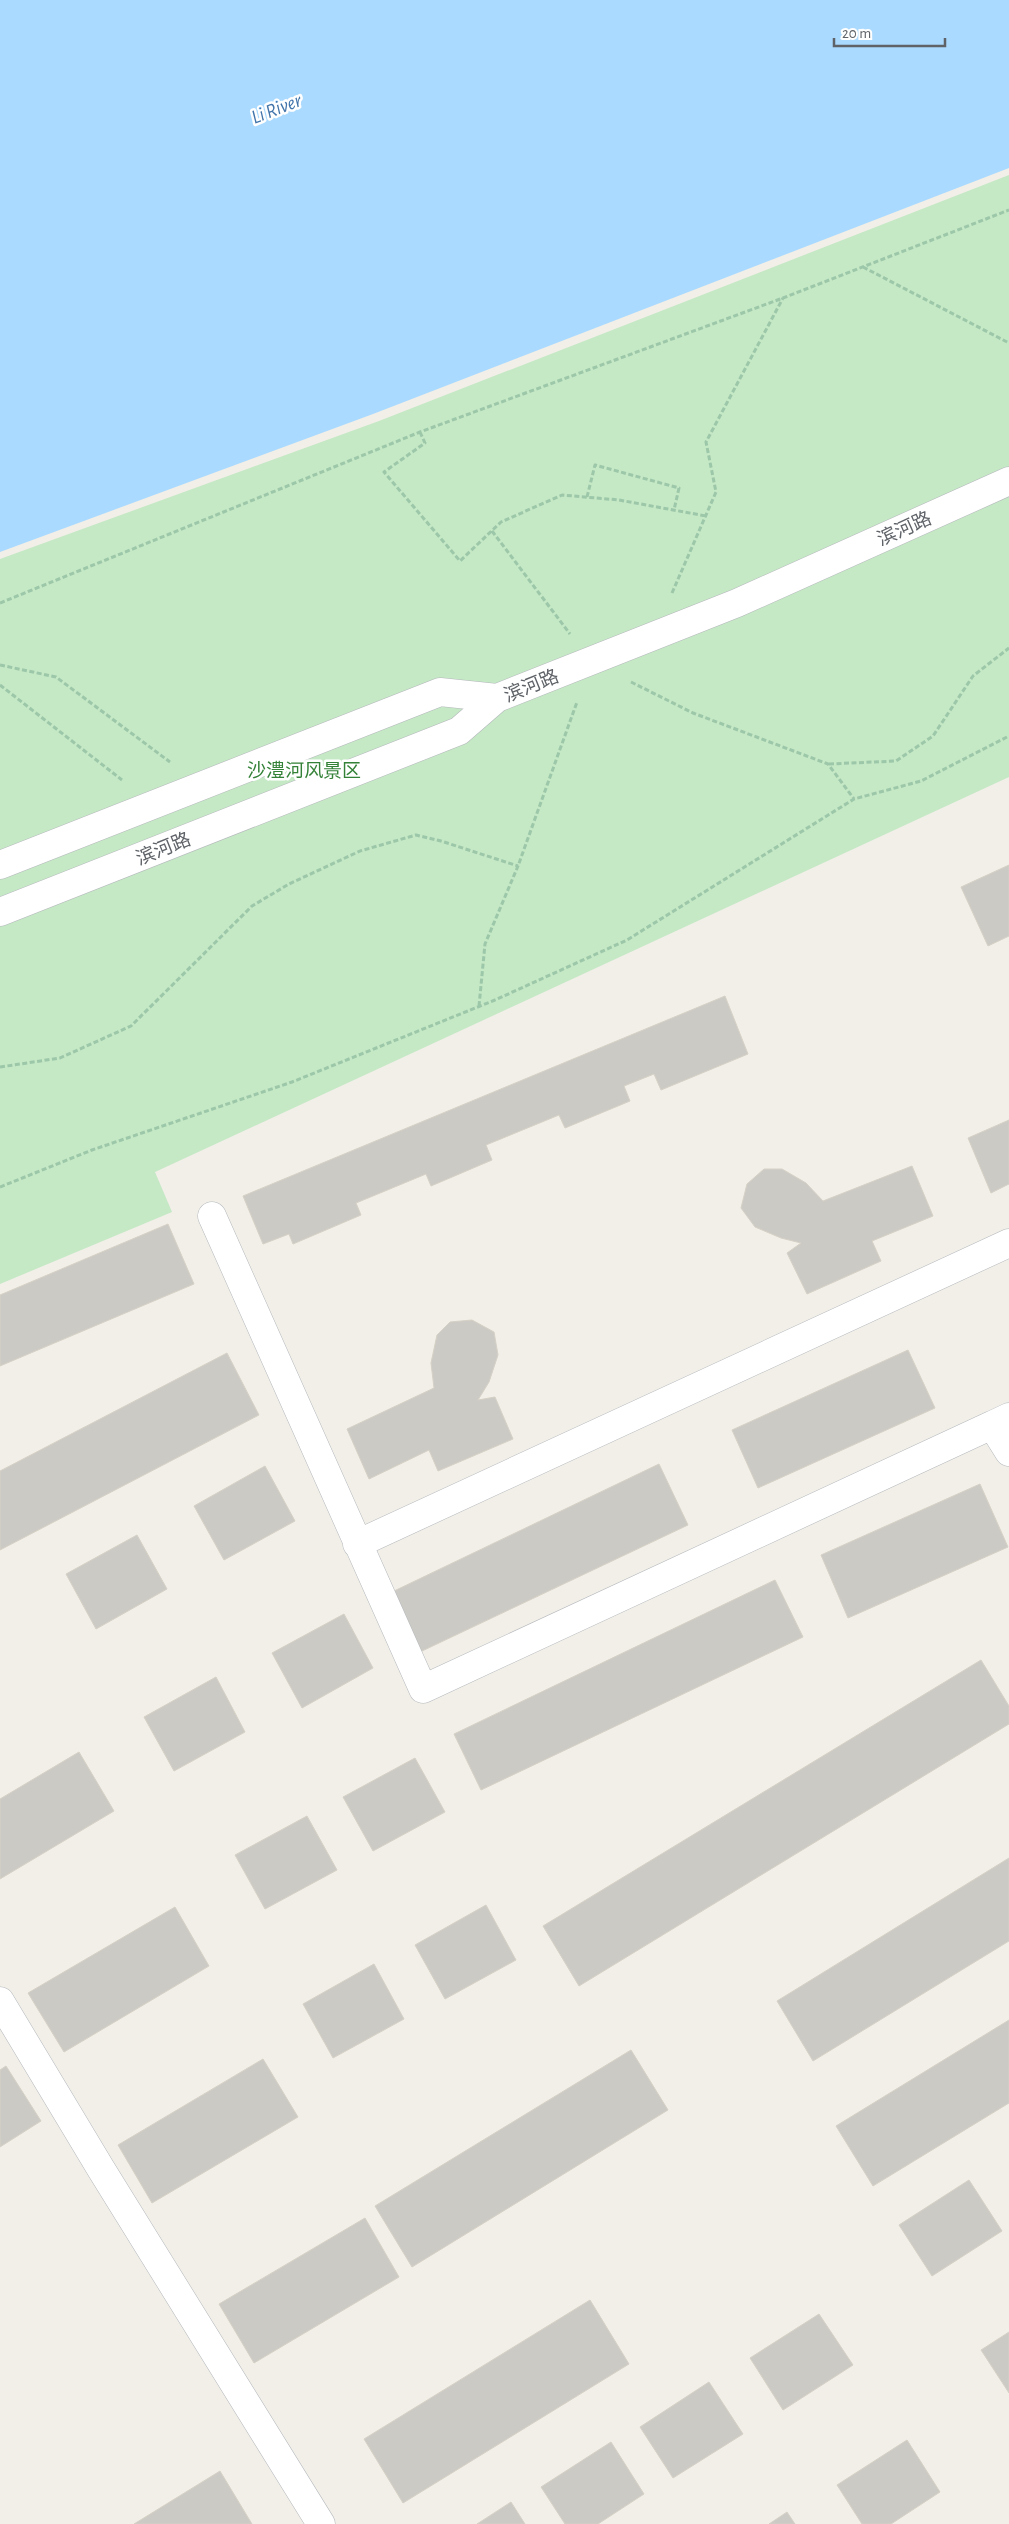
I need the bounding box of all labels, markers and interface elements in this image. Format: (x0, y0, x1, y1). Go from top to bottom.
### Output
scale bar (834, 15, 945, 47)
text: 20 m (842, 26, 871, 41)
water label: Li River (248, 90, 305, 128)
street label: 滨河路 (874, 507, 935, 550)
street label: 滨河路 (501, 665, 562, 706)
park label: 沙澧河风景区 (247, 760, 361, 781)
street label: 滨河路 (133, 828, 194, 869)

